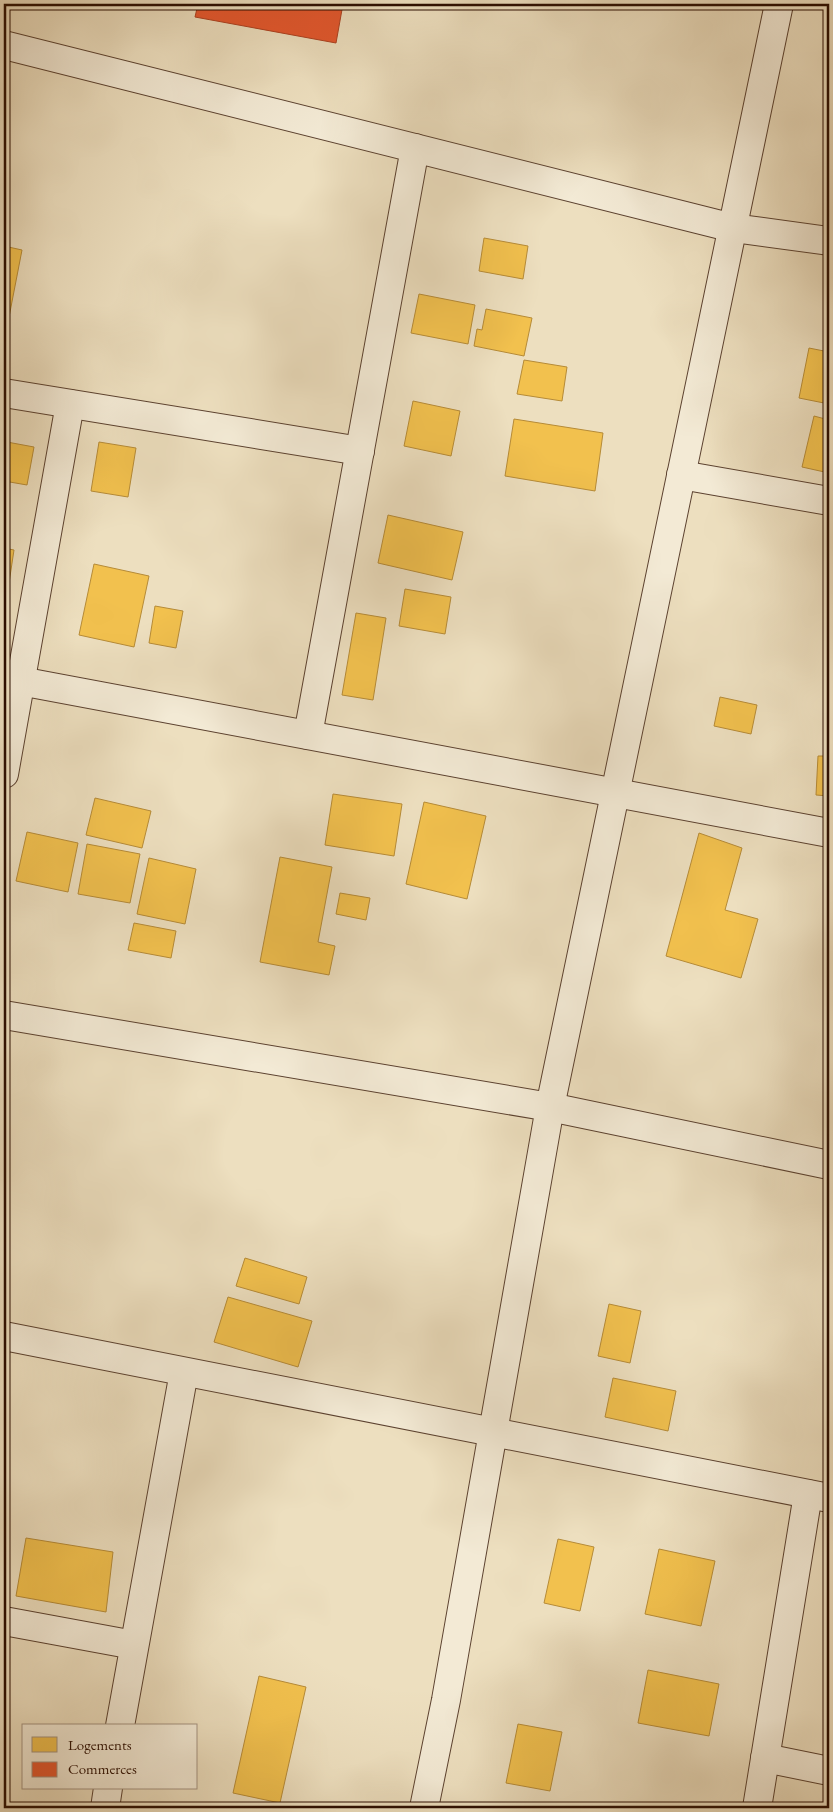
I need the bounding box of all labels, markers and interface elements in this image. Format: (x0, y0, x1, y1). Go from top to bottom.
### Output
legend (22, 1724, 198, 1790)
text: Logements (68, 1735, 132, 1754)
text: Commerces (68, 1759, 137, 1778)

